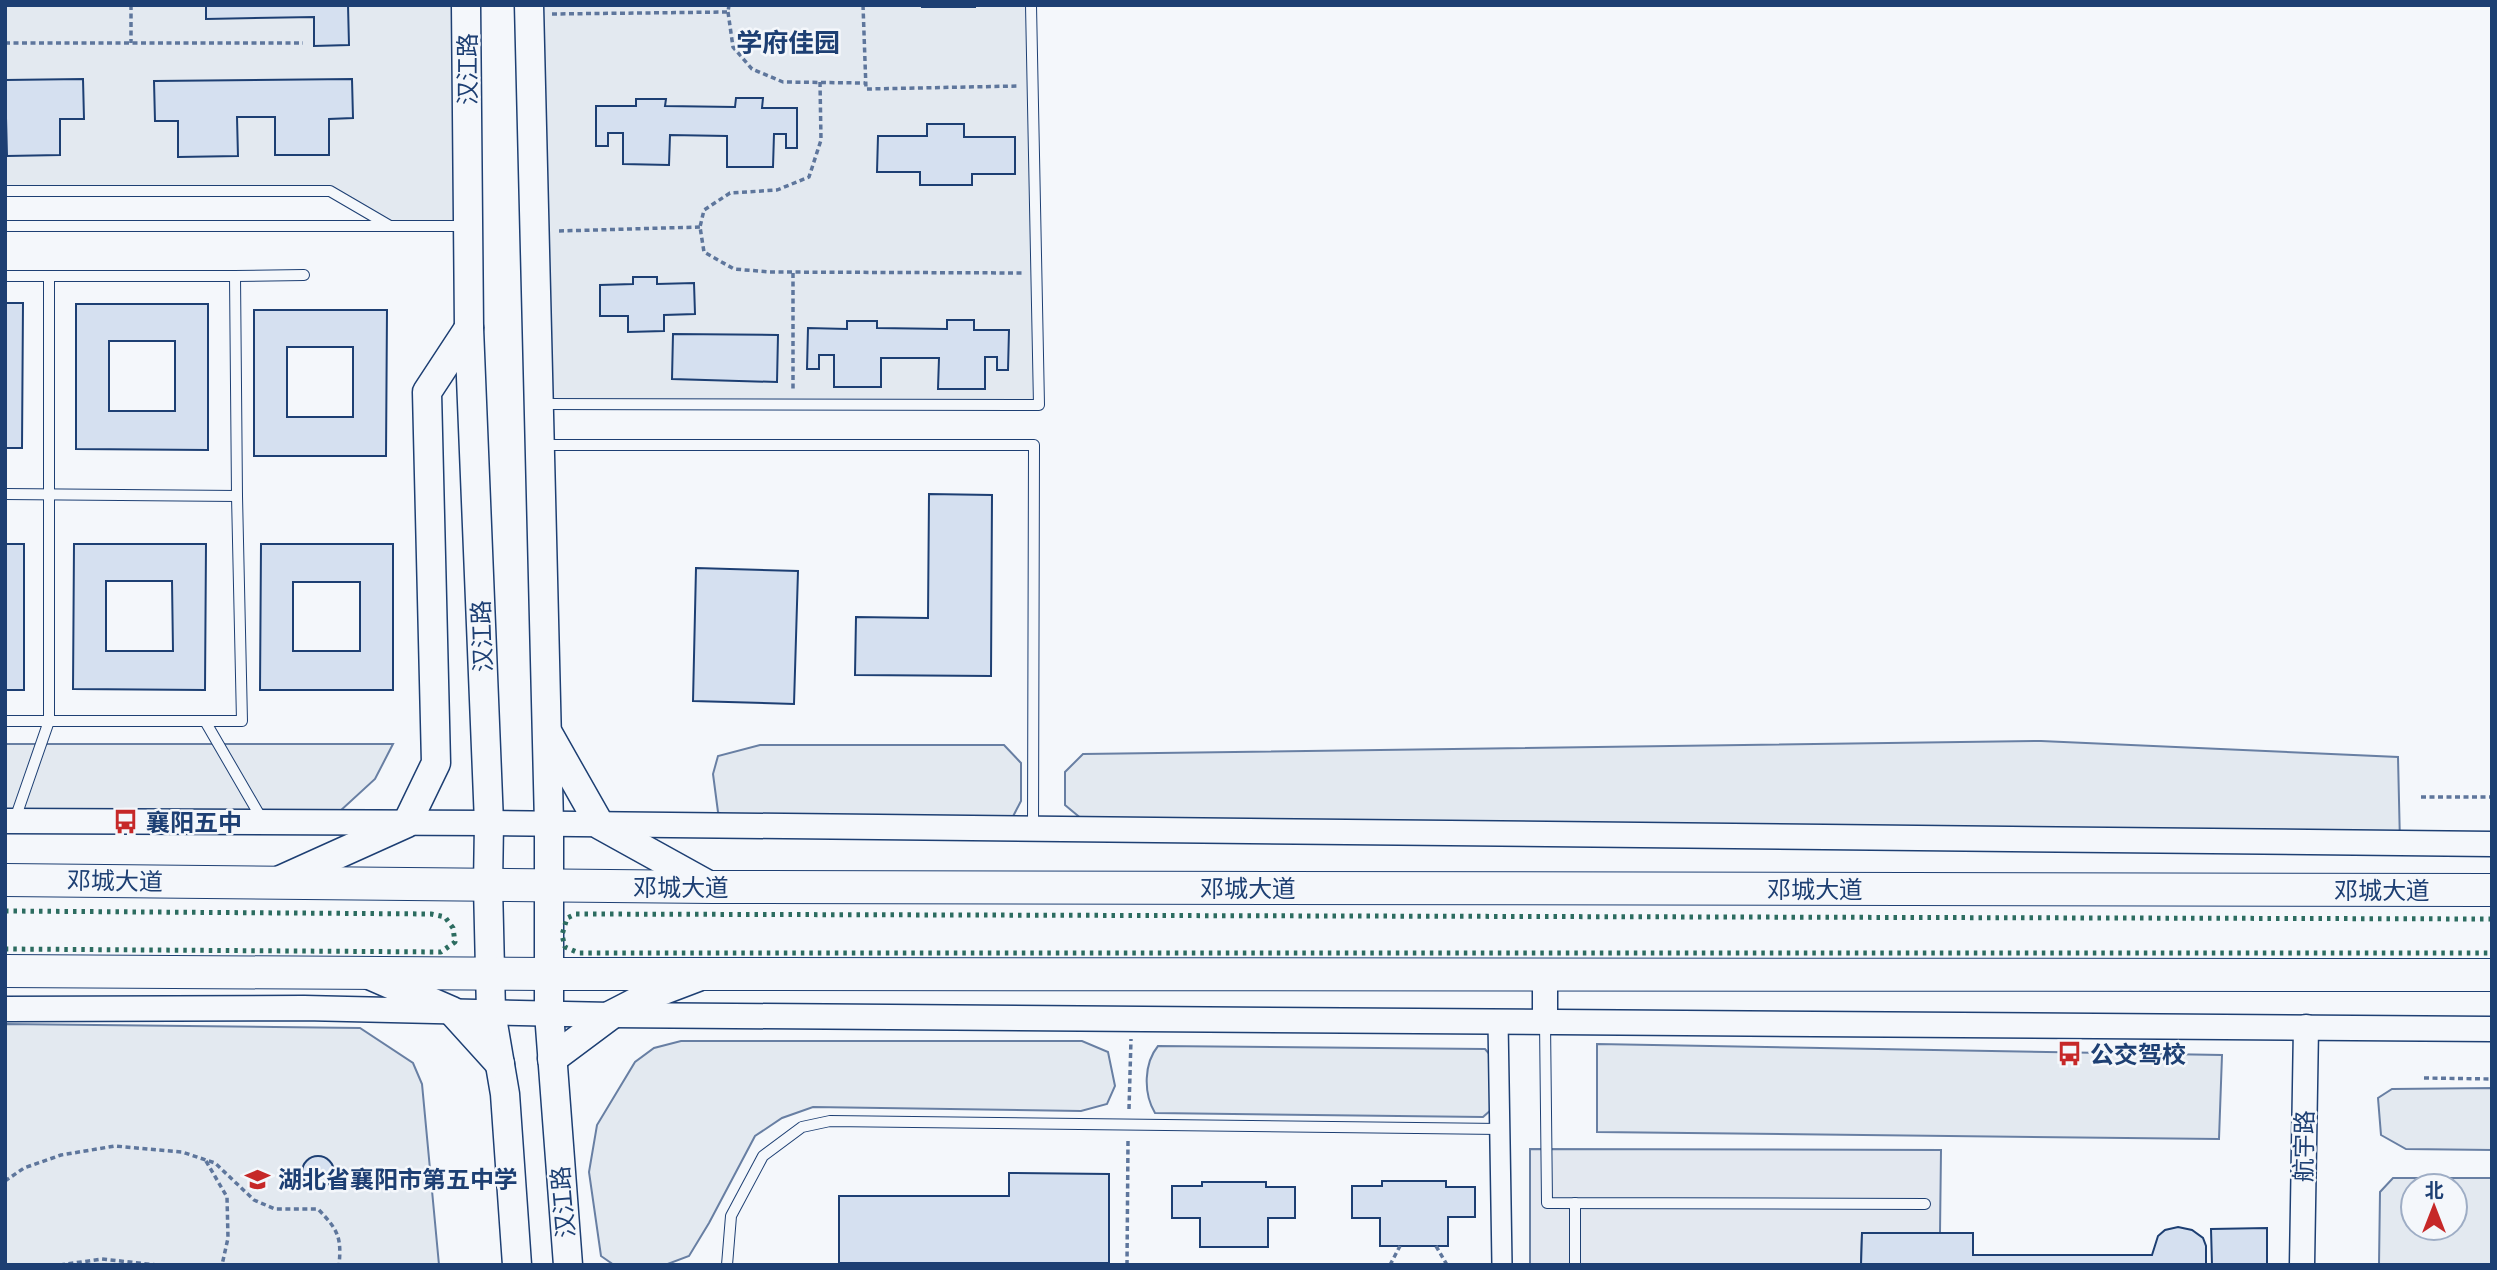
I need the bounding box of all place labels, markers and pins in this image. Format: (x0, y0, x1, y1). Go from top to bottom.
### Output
place label: 襄阳五中 (146, 806, 242, 839)
bus stop icon: 襄阳五中 (112, 808, 140, 836)
place label: 公交驾校 (2090, 1038, 2186, 1071)
bus stop icon: 公交驾校 (2056, 1040, 2084, 1068)
place label: 湖北省襄阳市第五中学 (278, 1163, 518, 1196)
school or university icon: 湖北省襄阳市第五中学 (244, 1165, 272, 1193)

